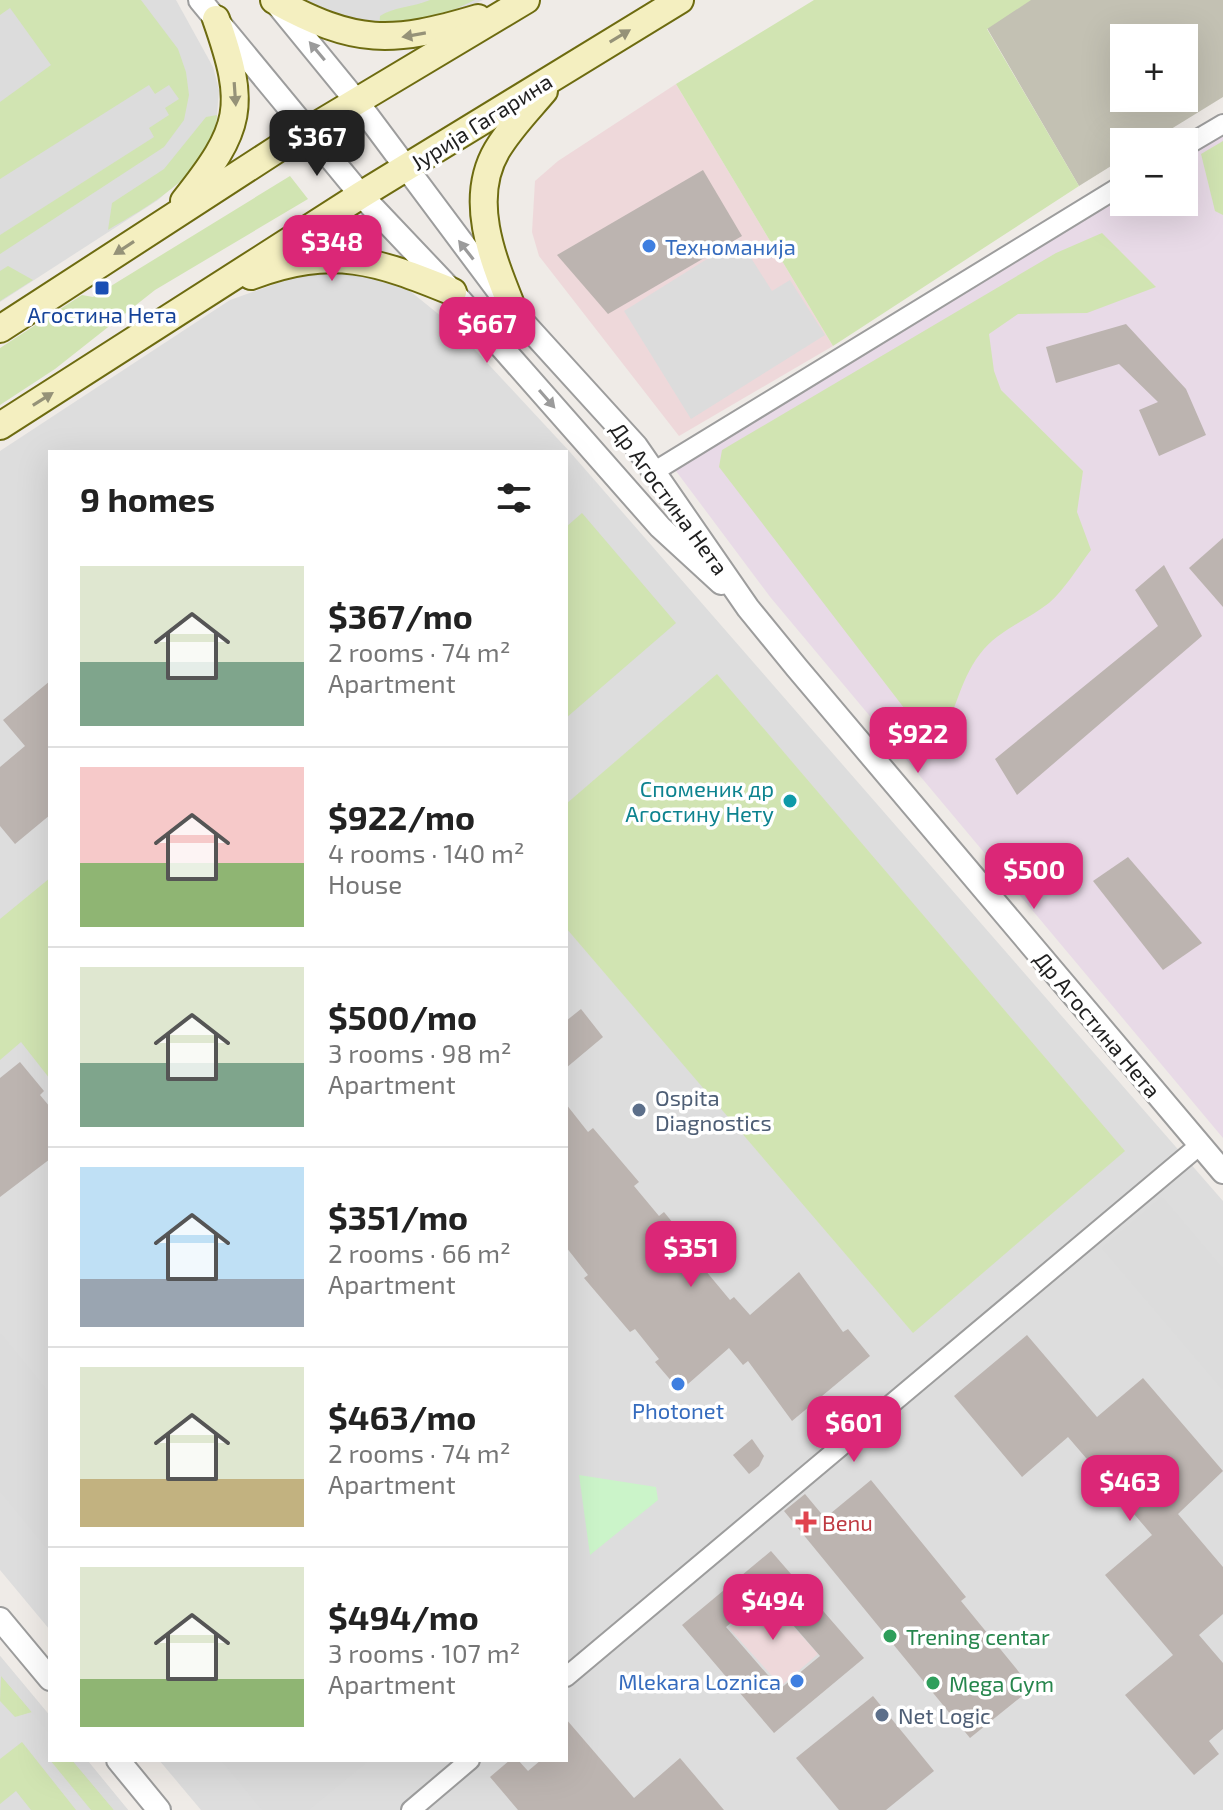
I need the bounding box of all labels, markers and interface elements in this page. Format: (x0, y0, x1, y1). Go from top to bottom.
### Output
map controls (1110, 24, 1198, 216)
button: + (1110, 24, 1198, 112)
one-way arrow (402, 29, 427, 41)
one-way arrow (609, 29, 631, 43)
one-way arrow (309, 41, 326, 61)
street label: Јурија Гагарина (406, 67, 557, 176)
one-way arrow (229, 82, 242, 107)
pin: $367 (270, 110, 364, 178)
text: $367 (288, 120, 346, 151)
button: − (1110, 128, 1198, 216)
pin: $348 (285, 215, 379, 283)
text: $348 (301, 225, 363, 256)
place label: Техноманија (665, 233, 796, 260)
marker: Техноманија (640, 237, 658, 255)
one-way arrow (114, 240, 135, 255)
one-way arrow (459, 240, 475, 260)
marker: Агостина Нета (93, 279, 111, 297)
pin: $667 (440, 297, 534, 365)
place label: Агостина Нета (27, 301, 177, 327)
text: $667 (457, 307, 517, 338)
one-way arrow (538, 390, 556, 409)
one-way arrow (32, 393, 54, 407)
street label: Др Агостина Нета (606, 416, 734, 580)
icon: filters (492, 476, 536, 520)
text: 9 homes (80, 478, 215, 519)
text: $367/mo (328, 595, 473, 636)
icon: home (144, 598, 240, 694)
text: 2 rooms · 74 m² (328, 636, 510, 667)
text: Apartment (328, 667, 456, 698)
pin: $922 (871, 707, 965, 775)
text: $922 (888, 717, 948, 748)
place label: Споменик др Агостину Нету (625, 775, 774, 827)
marker: Споменик др Агостину Нету (781, 792, 799, 810)
text: $922/mo (328, 796, 475, 837)
icon: home (144, 799, 240, 895)
text: 4 rooms · 140 m² (328, 837, 524, 868)
pin: $500 (987, 843, 1081, 911)
text: $500 (1003, 853, 1065, 884)
text: House (328, 868, 402, 899)
street label: Др Агостина Нета (1029, 946, 1167, 1102)
text: $500/mo (328, 996, 477, 1037)
icon: home (144, 999, 240, 1095)
text: 3 rooms · 98 m² (328, 1037, 512, 1068)
text: Apartment (328, 1068, 456, 1099)
place label: Ospita Diagnostics (655, 1084, 772, 1135)
marker: Ospita Diagnostics (630, 1101, 648, 1119)
text: $351/mo (328, 1196, 468, 1237)
icon: home (144, 1199, 240, 1295)
pin: $351 (644, 1221, 738, 1289)
text: $351 (663, 1231, 719, 1262)
text: 2 rooms · 66 m² (328, 1237, 511, 1268)
text: Apartment (328, 1268, 456, 1299)
marker: Photonet (669, 1375, 687, 1393)
text: $463/mo (328, 1396, 476, 1437)
pin: $601 (807, 1396, 901, 1464)
place label: Photonet (632, 1397, 724, 1423)
icon: home (144, 1399, 240, 1495)
text: $601 (825, 1406, 883, 1437)
text: 2 rooms · 74 m² (328, 1437, 510, 1468)
pin: $463 (1083, 1455, 1177, 1523)
text: $463 (1099, 1465, 1161, 1496)
text: Apartment (328, 1468, 456, 1499)
place label: Benu (822, 1509, 873, 1535)
marker: Benu (797, 1513, 815, 1531)
pin: $494 (726, 1574, 820, 1642)
text: $494 (741, 1584, 805, 1615)
text: $494/mo (328, 1596, 479, 1637)
icon: home (144, 1599, 240, 1695)
place label: Trening centar (906, 1623, 1050, 1649)
marker: Trening centar (881, 1627, 899, 1645)
text: 3 rooms · 107 m² (328, 1637, 520, 1668)
text: Apartment (328, 1668, 456, 1699)
place label: Mlekara Loznica (618, 1668, 781, 1694)
place label: Mega Gym (949, 1670, 1054, 1696)
marker: Mlekara Loznica (788, 1672, 806, 1690)
marker: Mega Gym (924, 1674, 942, 1692)
place label: Net Logic (898, 1702, 991, 1728)
marker: Net Logic (873, 1706, 891, 1724)

